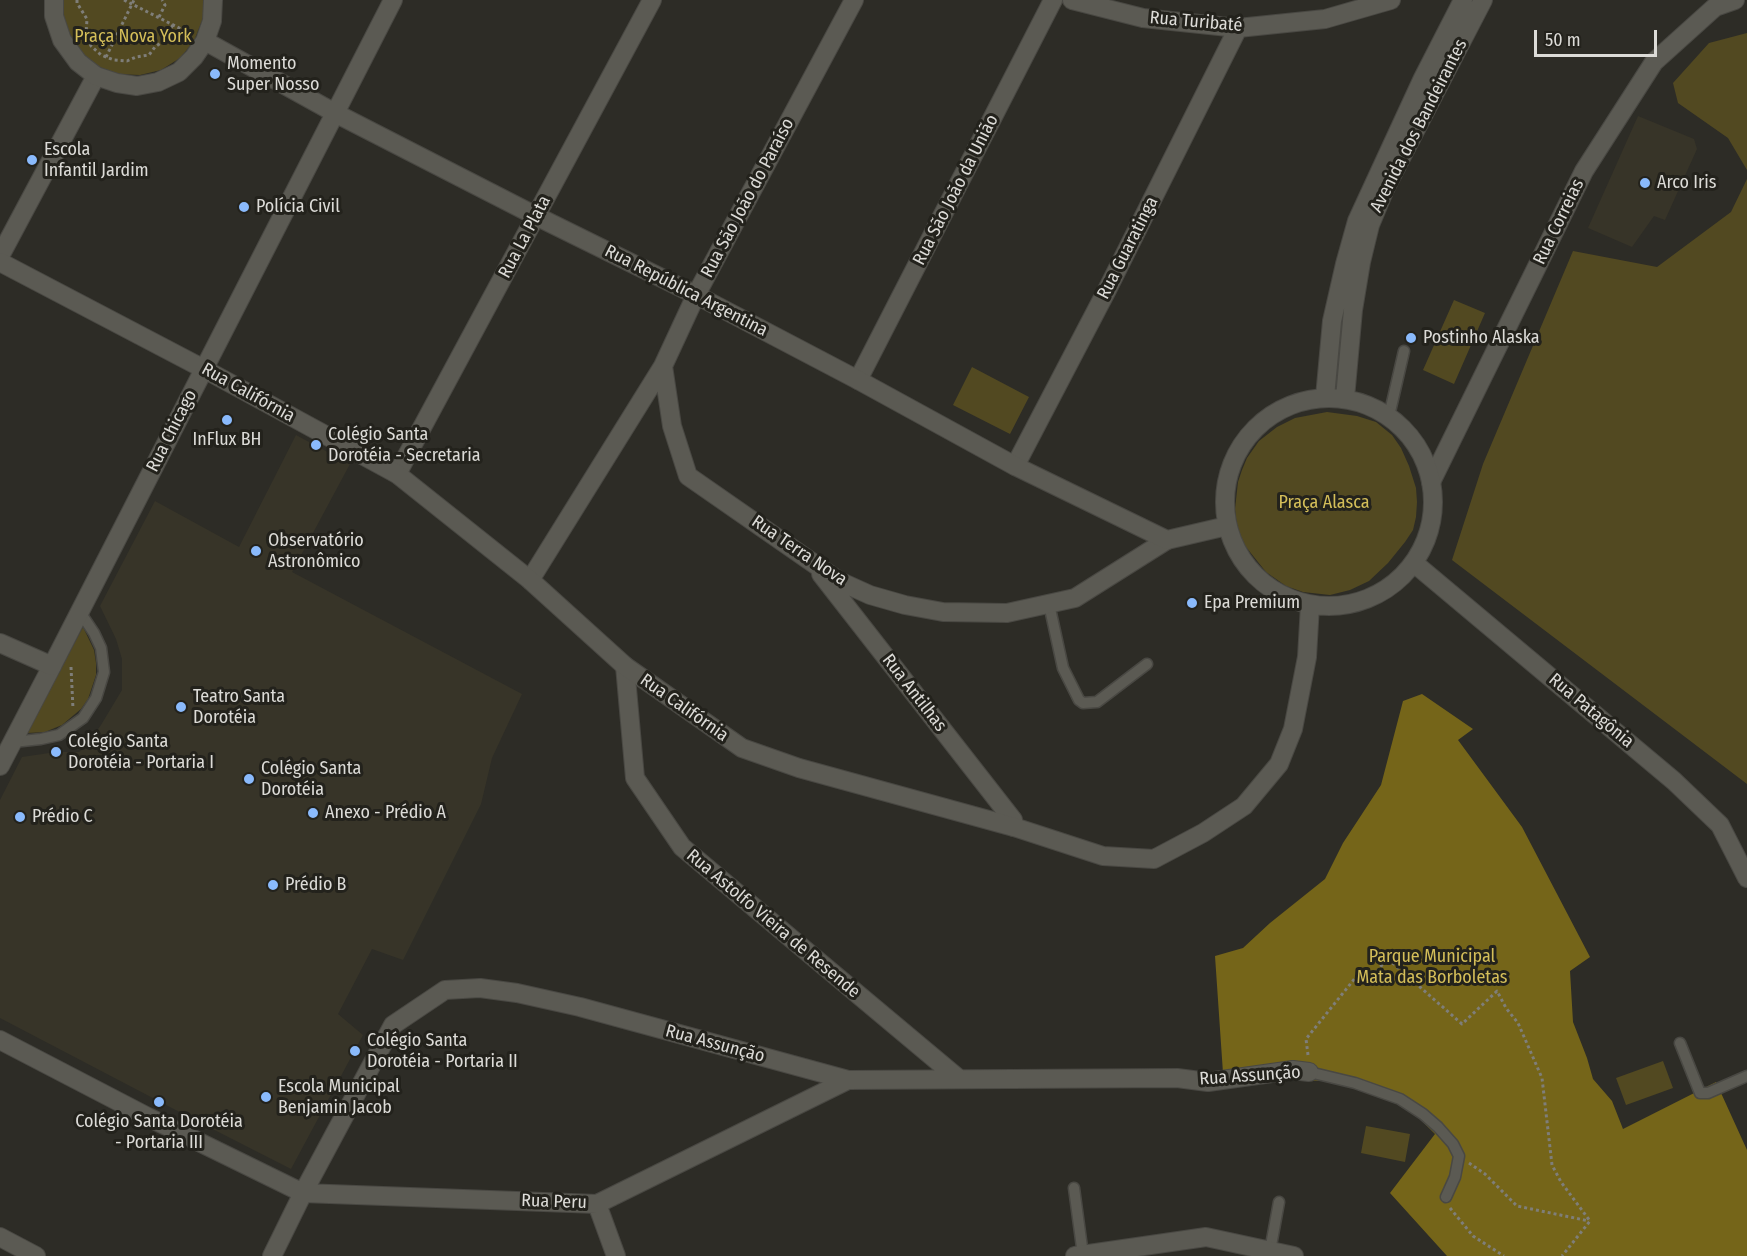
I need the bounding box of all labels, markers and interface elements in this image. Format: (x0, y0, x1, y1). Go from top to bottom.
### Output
street label: Rua Turibaté (1149, 7, 1243, 37)
scale bar (1537, 18, 1660, 56)
park label: Praça Nova York (74, 26, 192, 48)
text: 50 m (1545, 29, 1581, 51)
street label: Avenida dos Bandeirantes (1366, 36, 1472, 216)
place label: Momento Super Nosso (227, 53, 319, 96)
marker: Momento Super Nosso (208, 67, 222, 81)
street label: Rua São João da União (909, 111, 1003, 269)
street label: Rua São João do Paraíso (697, 115, 799, 281)
place label: Escola Infantil Jardim (44, 139, 149, 182)
marker: Escola Infantil Jardim (25, 153, 39, 167)
place label: Arco Iris (1657, 172, 1717, 194)
street label: Rua Correias (1529, 176, 1589, 268)
marker: Arco Iris (1638, 176, 1652, 190)
street label: Rua La Plata (494, 192, 556, 282)
street label: Rua Guaratinga (1093, 193, 1163, 303)
place label: Polícia Civil (256, 196, 340, 218)
marker: Polícia Civil (237, 200, 251, 214)
street label: Rua República Argentina (601, 241, 771, 341)
place label: Postinho Alaska (1423, 327, 1540, 349)
marker: Postinho Alaska (1404, 331, 1418, 345)
street label: Rua Califórnia (198, 359, 298, 427)
street label: Rua Chicago (142, 386, 202, 476)
marker: InFlux BH (220, 413, 234, 427)
place label: Colégio Santa Dorotéia - Secretaria (328, 424, 481, 466)
place label: InFlux BH (193, 429, 261, 451)
marker: Colégio Santa Dorotéia - Secretaria (309, 438, 323, 452)
park label: Praça Alasca (1278, 492, 1370, 514)
street label: Rua Terra Nova (747, 511, 851, 591)
place label: Observatório Astronômico (268, 530, 364, 572)
marker: Observatório Astronômico (249, 544, 263, 558)
place label: Epa Premium (1204, 592, 1300, 614)
marker: Epa Premium (1185, 596, 1199, 610)
street label: Rua Antilhas (877, 650, 951, 736)
street label: Rua Patagônia (1544, 669, 1638, 753)
street label: Rua Califórnia (636, 670, 732, 746)
place label: Teatro Santa Dorotéia (193, 686, 285, 728)
marker: Teatro Santa Dorotéia (174, 700, 188, 714)
place label: Colégio Santa Dorotéia - Portaria I (68, 731, 214, 774)
marker: Colégio Santa Dorotéia - Portaria I (49, 745, 63, 759)
place label: Colégio Santa Dorotéia (261, 758, 361, 800)
marker: Colégio Santa Dorotéia (242, 772, 256, 786)
place label: Anexo - Prédio A (325, 802, 446, 824)
place label: Prédio C (32, 806, 93, 828)
marker: Anexo - Prédio A (306, 806, 320, 820)
marker: Prédio C (13, 810, 27, 824)
street label: Rua Astolfo Vieira de Resende (682, 845, 864, 1003)
place label: Prédio B (285, 874, 346, 896)
marker: Prédio B (266, 878, 280, 892)
park label: Parque Municipal Mata das Borboletas (1356, 946, 1508, 988)
street label: Rua Assunção (663, 1020, 767, 1068)
place label: Colégio Santa Dorotéia - Portaria II (367, 1030, 518, 1072)
marker: Colégio Santa Dorotéia - Portaria II (348, 1044, 362, 1058)
street label: Rua Assunção (1199, 1062, 1301, 1090)
place label: Escola Municipal Benjamin Jacob (278, 1076, 400, 1118)
marker: Escola Municipal Benjamin Jacob (259, 1090, 273, 1104)
marker: Colégio Santa Dorotéia - Portaria III (152, 1095, 166, 1109)
place label: Colégio Santa Dorotéia - Portaria III (75, 1111, 243, 1154)
street label: Rua Peru (521, 1190, 587, 1214)

